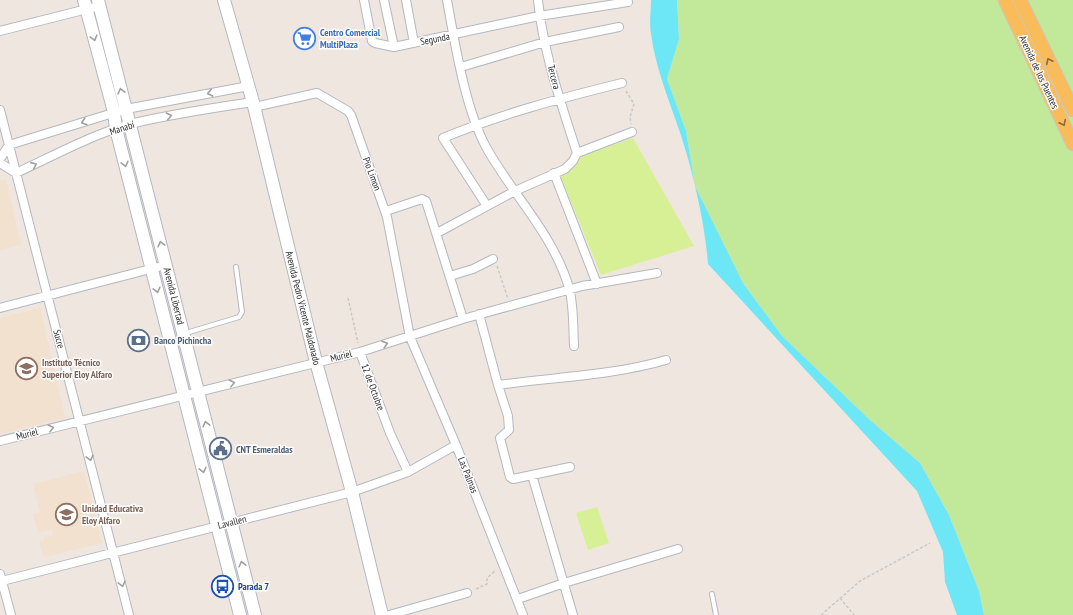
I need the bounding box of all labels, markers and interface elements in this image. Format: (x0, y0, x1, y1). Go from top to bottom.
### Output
supermarket icon: Centro Comercial MultiPlaza (291, 25, 317, 51)
place label: Centro Comercial MultiPlaza (320, 26, 381, 51)
street label: Segunda (419, 30, 451, 48)
street label: Avenida de los Puentes (1016, 33, 1062, 111)
one-way arrow (90, 34, 98, 41)
one-way arrow (1046, 57, 1054, 65)
street label: Tercera (545, 63, 563, 91)
one-way arrow (117, 88, 126, 95)
one-way arrow (207, 88, 213, 97)
one-way arrow (166, 112, 172, 120)
one-way arrow (80, 117, 87, 126)
street label: Manabí (108, 118, 137, 138)
one-way arrow (1058, 119, 1066, 126)
street label: Pio Limon (360, 155, 384, 193)
one-way arrow (120, 160, 129, 167)
one-way arrow (31, 161, 38, 169)
one-way arrow (157, 241, 166, 248)
street label: Avenida Pedro Vicente Maldonado (283, 250, 323, 366)
street label: Avenida Libertad (161, 266, 187, 326)
one-way arrow (152, 286, 161, 293)
bank icon: Banco Pichincha (126, 327, 152, 353)
street label: Sucre (50, 328, 68, 350)
place label: Banco Pichincha (154, 334, 211, 347)
one-way arrow (381, 340, 388, 349)
street label: Muriel (329, 347, 354, 365)
school or university icon: Instituto Técnico Superior Eloy Alfaro (14, 355, 40, 381)
place label: Instituto Técnico Superior Eloy Alfaro (42, 356, 113, 381)
street label: 12 de Octubre (359, 362, 387, 412)
one-way arrow (228, 379, 235, 388)
one-way arrow (203, 421, 211, 427)
one-way arrow (48, 424, 55, 433)
street label: Muriel (15, 425, 40, 443)
public building icon: CNT Esmeraldas (207, 436, 233, 462)
place label: CNT Esmeraldas (236, 443, 293, 456)
one-way arrow (85, 455, 94, 462)
street label: Las Palmas (455, 455, 481, 496)
one-way arrow (198, 466, 207, 473)
school or university icon: Unidad Educativa Eloy Alfaro (54, 501, 80, 527)
place label: Unidad Educativa Eloy Alfaro (82, 502, 143, 527)
street label: Lavallen (216, 512, 248, 532)
one-way arrow (239, 560, 247, 567)
bus stop icon: Parada 7 (209, 573, 235, 599)
place label: Parada 7 (238, 580, 269, 593)
one-way arrow (117, 581, 126, 588)

